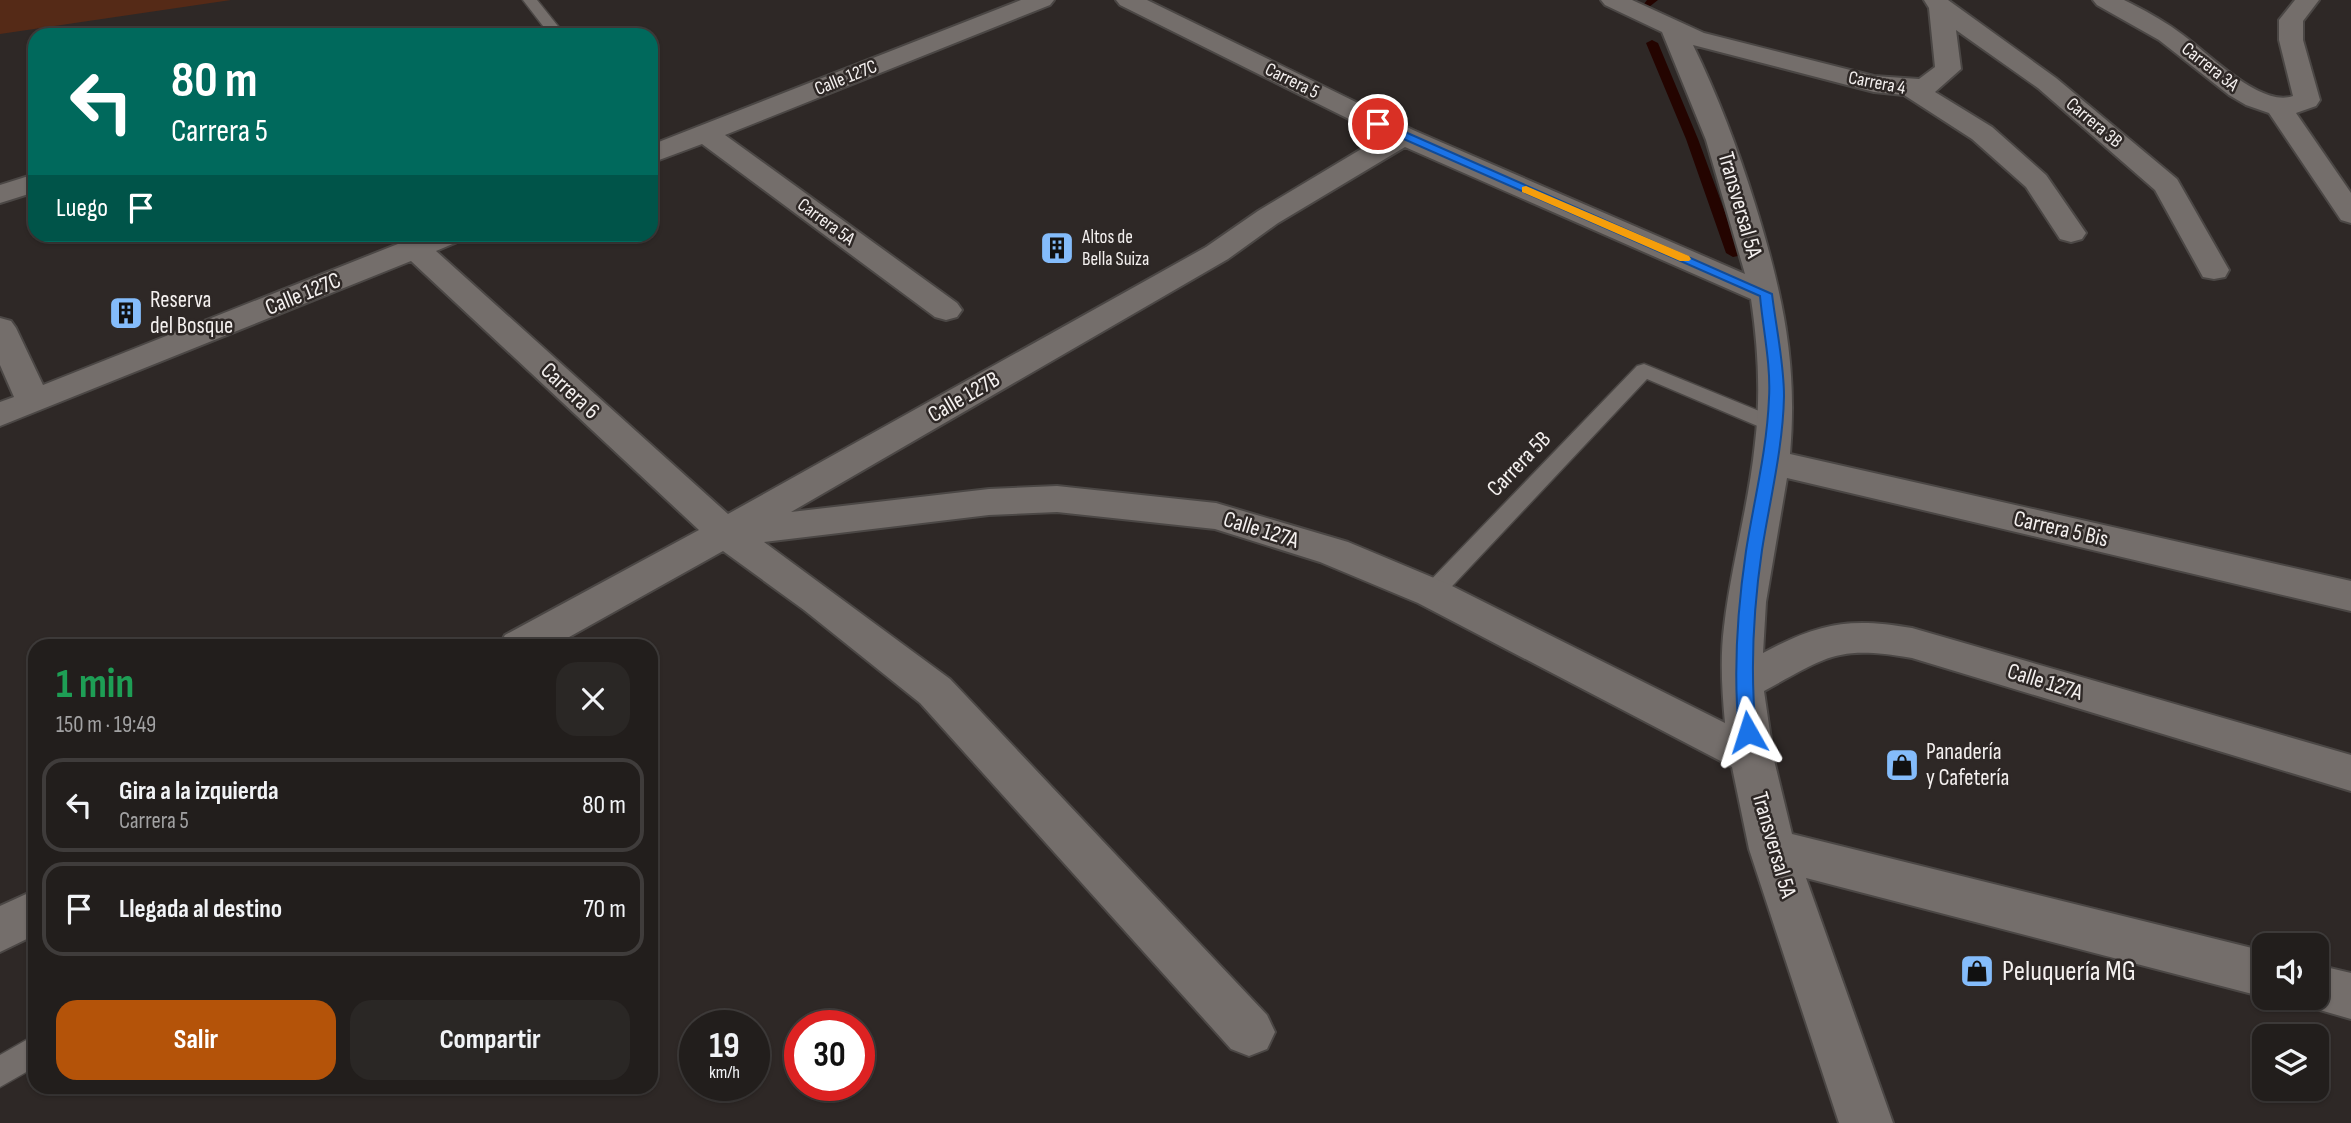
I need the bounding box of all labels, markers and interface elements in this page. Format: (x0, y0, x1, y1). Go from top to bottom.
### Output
street label: Carrera 3A (2177, 38, 2244, 97)
text: 80 m (171, 52, 258, 111)
street label: Calle 127C (811, 55, 881, 101)
icon: left (56, 56, 147, 147)
street label: Carrera 5 (1261, 58, 1323, 104)
street label: Carrera 4 (1846, 66, 1908, 100)
street label: Carrera 3B (2061, 93, 2127, 153)
pin (1348, 94, 1408, 154)
icon: arrive (1359, 105, 1397, 143)
text: Carrera 5 (171, 112, 268, 151)
street label: Transversal 5A (1712, 149, 1769, 261)
icon: arrive (122, 189, 160, 227)
text: Luego (56, 193, 108, 224)
street label: Carrera 5A (793, 193, 860, 251)
place label: Altos de Bella Suiza (1081, 226, 1149, 271)
building icon: Altos de Bella Suiza (1038, 229, 1076, 267)
street label: Calle 127C (261, 266, 345, 322)
place label: Reserva del Bosque (150, 286, 233, 340)
building icon: Reserva del Bosque (107, 294, 145, 332)
street label: Carrera 6 (535, 357, 605, 425)
street label: Calle 127B (923, 365, 1005, 429)
street label: Carrera 5B (1481, 426, 1557, 502)
street label: Calle 127A (1220, 505, 1302, 555)
street label: Carrera 5 Bis (2011, 505, 2111, 553)
street label: Calle 127A (2004, 657, 2086, 707)
text: 1 min (56, 659, 134, 710)
button: close (556, 662, 630, 736)
position arrow (1711, 695, 1785, 769)
text: 150 m · 19:49 (56, 711, 156, 739)
place label: Panadería y Cafetería (1926, 738, 2009, 792)
shop icon: Panadería y Cafetería (1883, 746, 1921, 784)
text: Gira a la izquierda (119, 776, 279, 807)
icon: left (60, 786, 98, 824)
street label: Transversal 5A (1746, 789, 1803, 901)
text: 80 m (582, 790, 626, 821)
text: Carrera 5 (119, 807, 189, 835)
icon: arrive (60, 890, 98, 928)
text: Llegada al destino (119, 894, 282, 925)
text: 70 m (583, 894, 626, 925)
map controls (2252, 933, 2329, 1101)
button: sound (2252, 933, 2329, 1010)
shop icon: Peluquería MG (1958, 952, 1996, 990)
place label: Peluquería MG (2002, 955, 2136, 988)
button: Salir (56, 1000, 336, 1080)
button: Compartir (350, 1000, 630, 1080)
speed limit sign: 30 (784, 1010, 875, 1101)
button: layers (2252, 1024, 2329, 1101)
text: 19 (709, 1025, 740, 1068)
text: km/h (709, 1062, 740, 1083)

